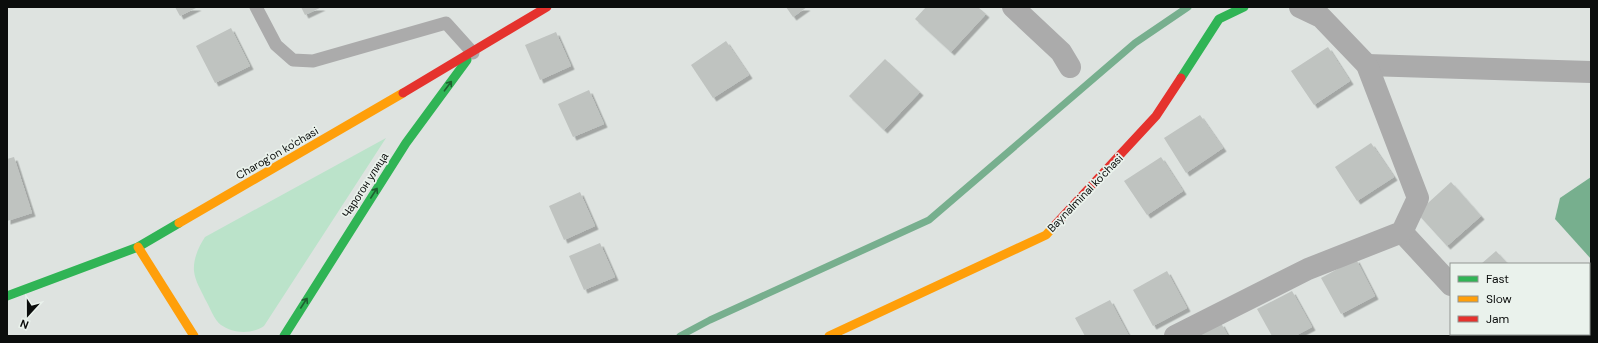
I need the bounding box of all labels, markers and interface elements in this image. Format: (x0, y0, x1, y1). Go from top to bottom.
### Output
one-way arrow (444, 81, 452, 92)
street label: Charog'on ko'chasi (233, 124, 321, 182)
street label: Чарогон улица (339, 149, 392, 220)
street label: Baynalminal ko'chasi (1044, 151, 1126, 235)
one-way arrow (370, 188, 378, 199)
legend (1450, 263, 1590, 335)
text: Fast (1486, 271, 1509, 287)
text: Slow (1486, 291, 1512, 307)
north arrow (8, 295, 48, 335)
one-way arrow (300, 298, 308, 309)
text: Jam (1486, 311, 1509, 327)
text: N (18, 316, 31, 332)

